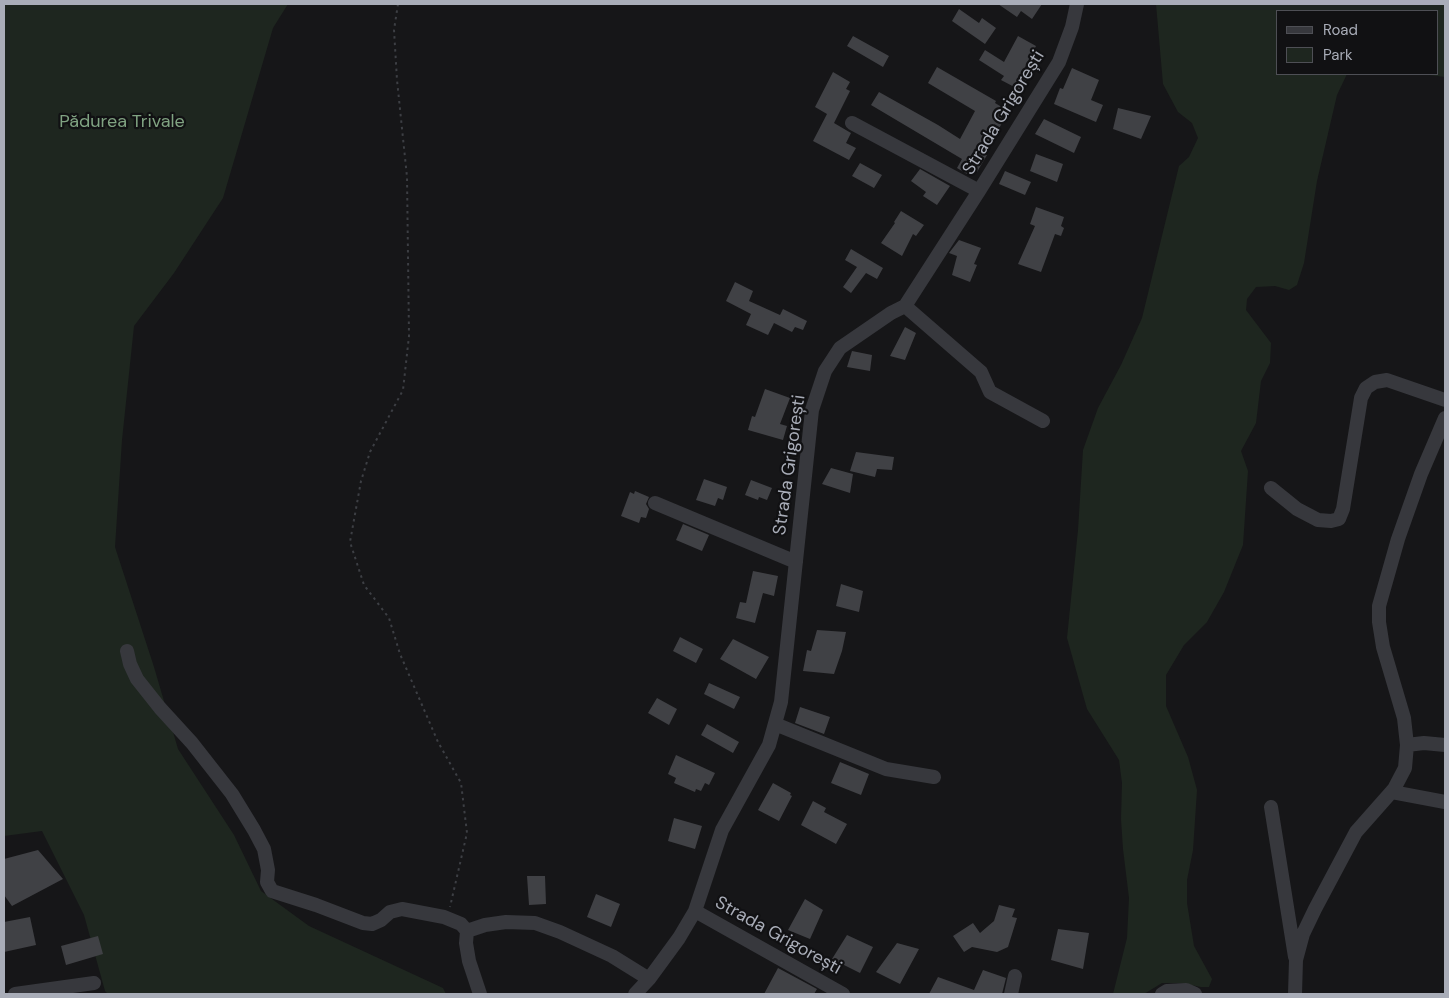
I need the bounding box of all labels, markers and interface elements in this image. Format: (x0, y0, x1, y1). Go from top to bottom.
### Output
legend (1276, 10, 1439, 75)
text: Road (1323, 20, 1358, 40)
text: Park (1323, 45, 1353, 65)
street label: Strada Grigorești (958, 47, 1050, 179)
park label: Pădurea Trivale (59, 111, 185, 133)
street label: Strada Grigorești (769, 394, 811, 536)
street label: Strada Grigorești (711, 892, 845, 980)

